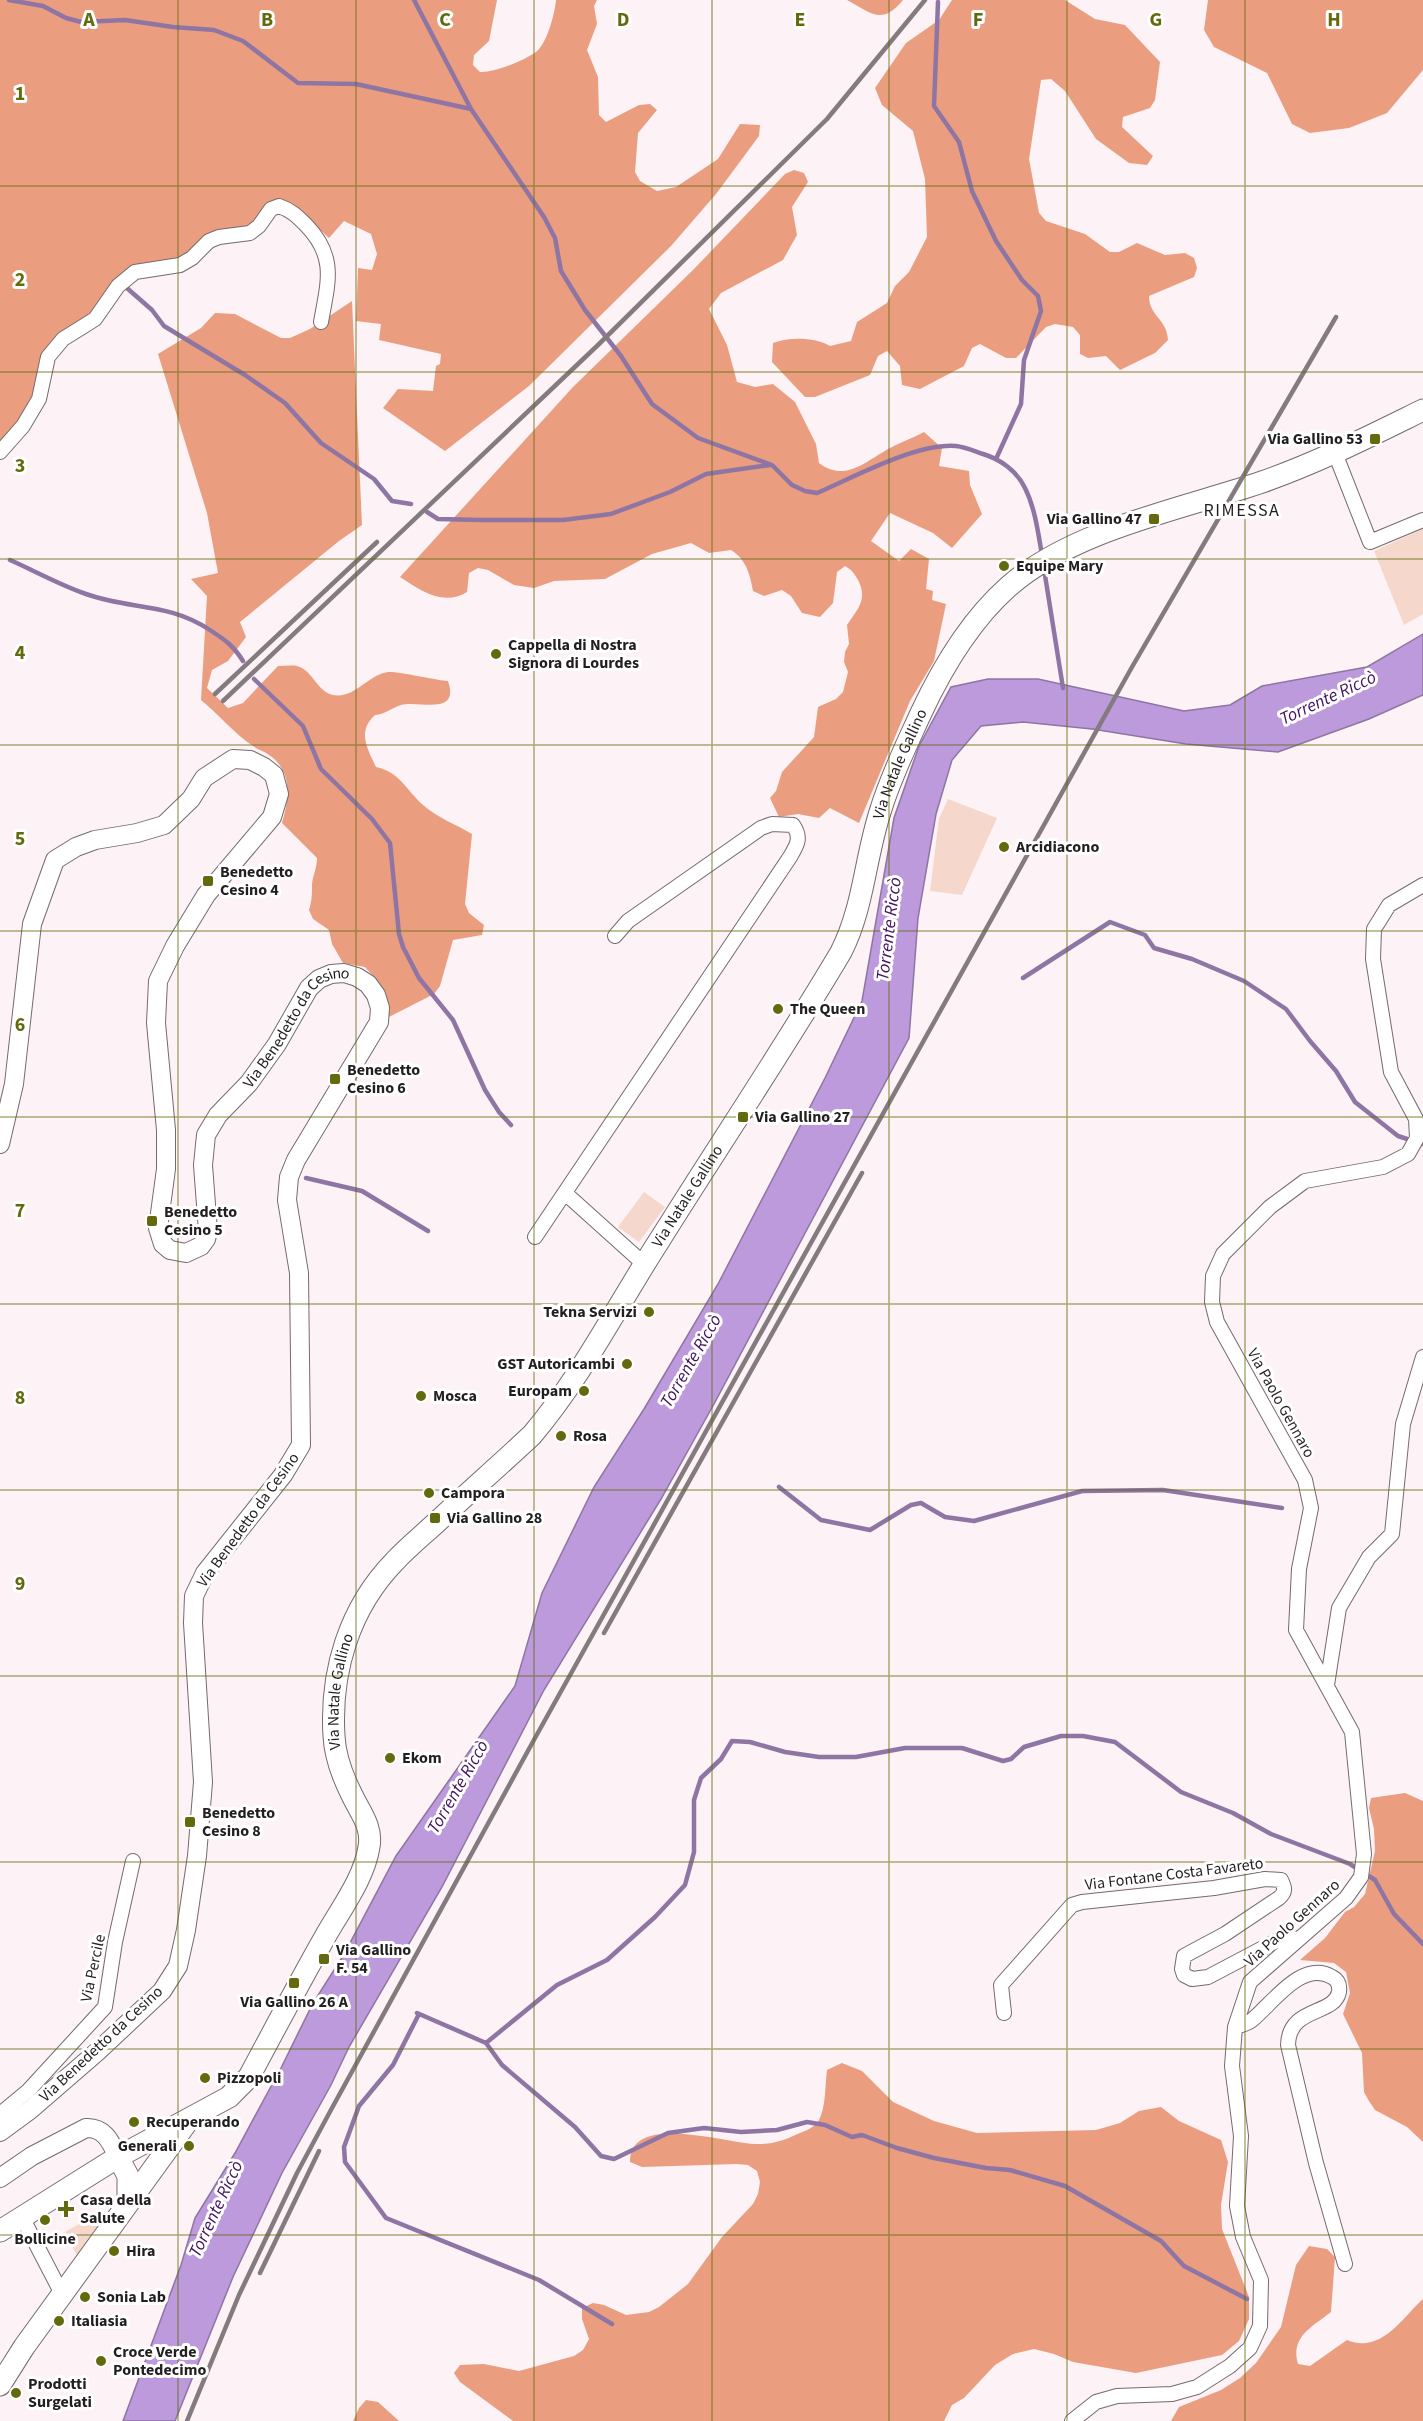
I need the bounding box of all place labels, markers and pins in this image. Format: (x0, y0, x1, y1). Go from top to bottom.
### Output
place label: Via Gallino 53 (1267, 428, 1363, 450)
marker: Via Gallino 53 (1368, 432, 1382, 446)
place label: Via Gallino 47 (1046, 508, 1142, 530)
marker: Via Gallino 47 (1147, 512, 1161, 526)
place label: Equipe Mary (1016, 555, 1104, 577)
marker: Equipe Mary (997, 559, 1011, 573)
place label: Cappella di Nostra Signora di Lourdes (508, 634, 639, 674)
marker: Cappella di Nostra Signora di Lourdes (489, 647, 503, 661)
place label: Arcidiacono (1015, 836, 1099, 858)
marker: Arcidiacono (997, 840, 1011, 854)
place label: Benedetto Cesino 4 (220, 861, 293, 901)
marker: Benedetto Cesino 4 (201, 874, 215, 888)
place label: The Queen (790, 998, 865, 1020)
marker: The Queen (771, 1002, 785, 1016)
place label: Benedetto Cesino 6 (347, 1059, 420, 1099)
marker: Benedetto Cesino 6 (328, 1072, 342, 1086)
place label: Via Gallino 27 (754, 1106, 850, 1128)
marker: Via Gallino 27 (736, 1110, 750, 1124)
place label: Benedetto Cesino 5 (164, 1201, 237, 1241)
marker: Benedetto Cesino 5 (145, 1214, 159, 1228)
place label: Tekna Servizi (543, 1301, 637, 1323)
marker: Tekna Servizi (642, 1305, 656, 1319)
place label: GST Autoricambi (497, 1353, 615, 1375)
marker: GST Autoricambi (620, 1357, 634, 1371)
place label: Europam (508, 1380, 572, 1402)
marker: Europam (577, 1384, 591, 1398)
place label: Mosca (433, 1385, 477, 1407)
marker: Mosca (414, 1389, 428, 1403)
place label: Rosa (573, 1425, 607, 1447)
marker: Rosa (554, 1429, 568, 1443)
place label: Campora (441, 1482, 505, 1504)
marker: Campora (422, 1486, 436, 1500)
place label: Via Gallino 28 (446, 1507, 542, 1529)
marker: Via Gallino 28 (428, 1511, 442, 1525)
place label: Ekom (402, 1747, 442, 1769)
marker: Ekom (383, 1751, 397, 1765)
place label: Benedetto Cesino 8 (202, 1802, 275, 1842)
marker: Benedetto Cesino 8 (183, 1815, 197, 1829)
place label: Via Gallino F. 54 (335, 1939, 411, 1979)
marker: Via Gallino F. 54 (317, 1952, 331, 1966)
marker: Via Gallino 26 A (287, 1976, 301, 1990)
place label: Via Gallino 26 A (239, 1991, 349, 2013)
place label: Pizzopoli (217, 2067, 281, 2089)
marker: Pizzopoli (198, 2071, 212, 2085)
place label: Recuperando (146, 2111, 240, 2133)
marker: Recuperando (127, 2115, 141, 2129)
place label: Generali (118, 2135, 177, 2157)
marker: Generali (182, 2139, 196, 2153)
place label: Casa della Salute (80, 2189, 152, 2229)
marker: Casa della Salute (57, 2200, 75, 2218)
marker: Bollicine (38, 2213, 52, 2227)
place label: Bollicine (14, 2228, 76, 2250)
place label: Hira (126, 2240, 156, 2262)
marker: Hira (107, 2244, 121, 2258)
place label: Sonia Lab (97, 2286, 166, 2308)
marker: Sonia Lab (78, 2290, 92, 2304)
place label: Italiasia (71, 2310, 127, 2332)
marker: Italiasia (52, 2314, 66, 2328)
place label: Croce Verde Pontedecimo (113, 2341, 206, 2381)
marker: Croce Verde Pontedecimo (94, 2354, 108, 2368)
place label: Prodotti Surgelati (28, 2373, 92, 2413)
marker: Prodotti Surgelati (9, 2386, 23, 2400)

